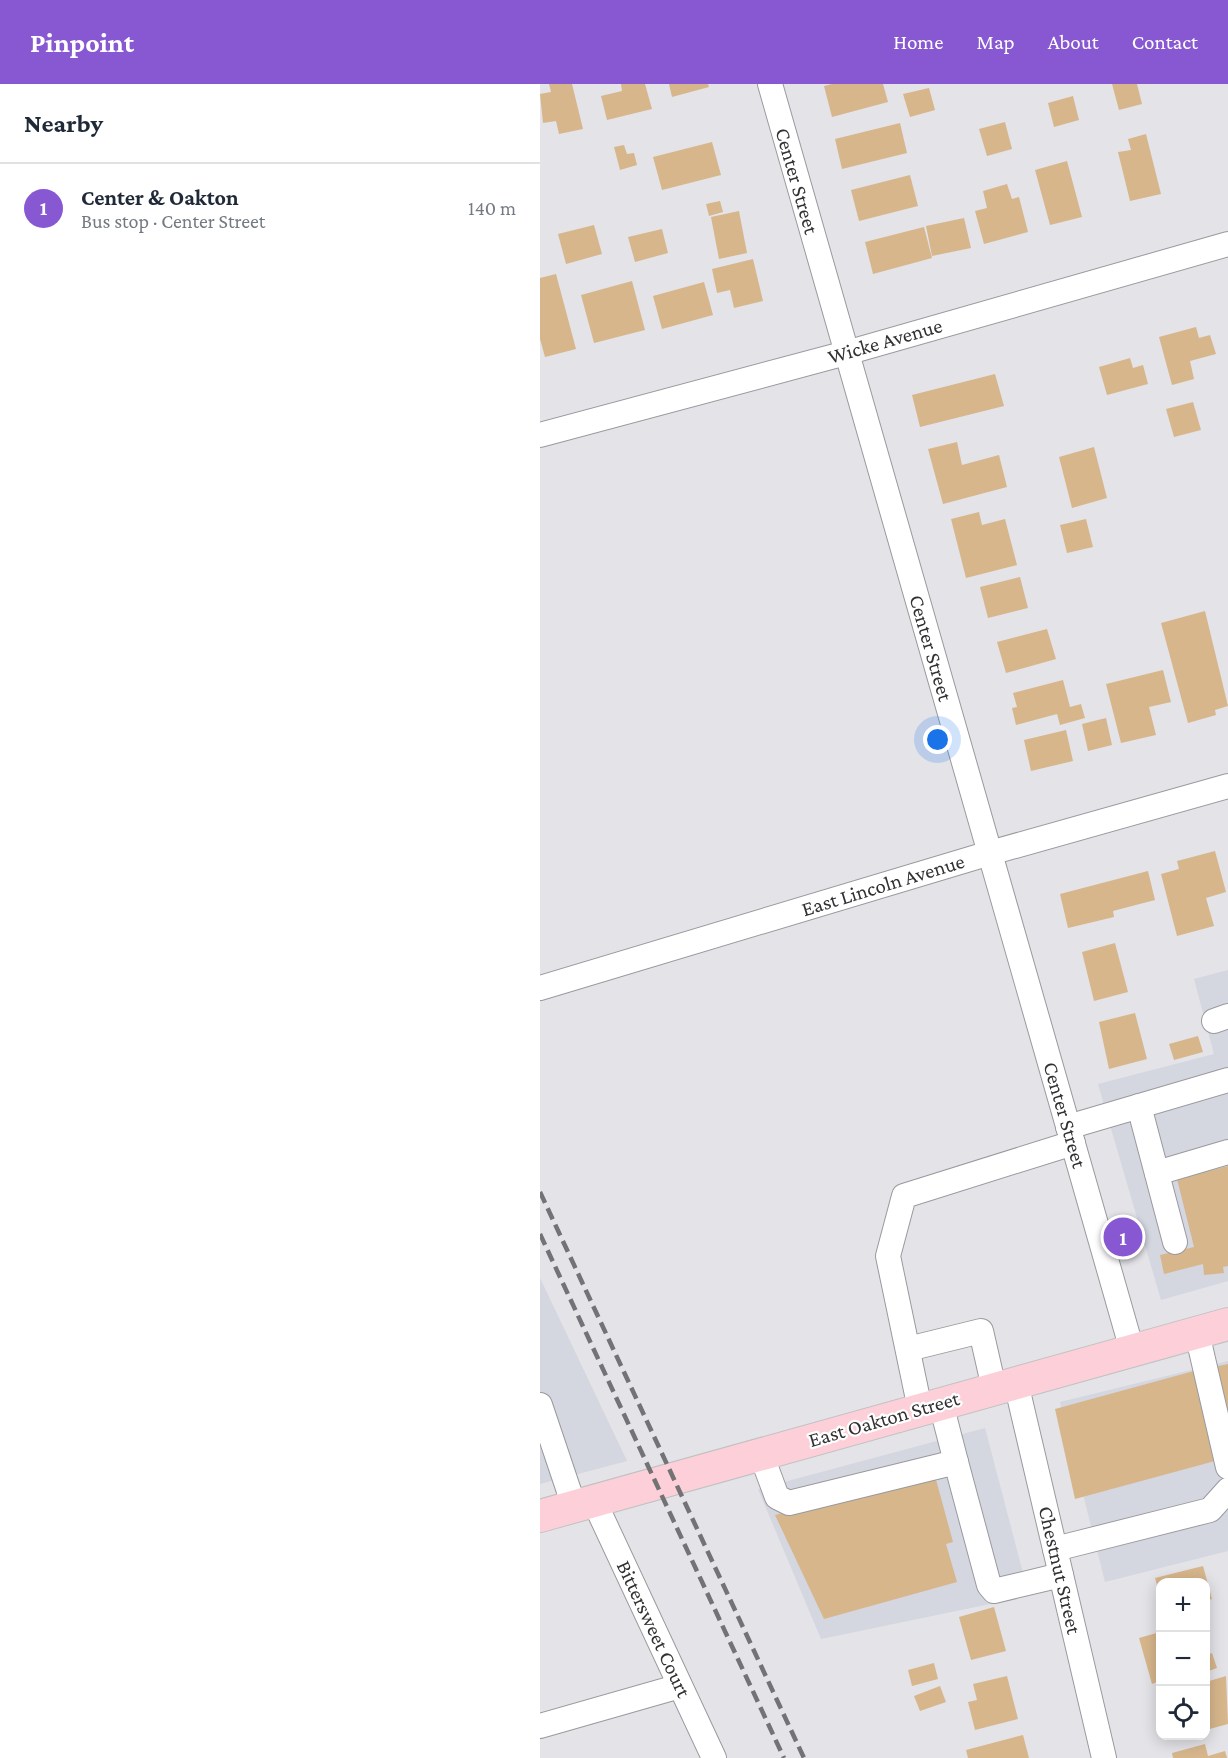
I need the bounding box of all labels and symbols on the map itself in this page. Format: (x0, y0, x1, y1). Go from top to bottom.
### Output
street label: Center Street (770, 125, 824, 238)
street label: Wicke Avenue (825, 313, 945, 369)
street label: Center Street (904, 592, 958, 705)
your location (923, 725, 952, 754)
street label: East Lincoln Avenue (799, 849, 967, 921)
street label: Center Street (1038, 1059, 1092, 1172)
pin: 1 (1104, 1214, 1142, 1260)
street label: East Oakton Street (806, 1386, 963, 1452)
street label: Chestnut Street (1034, 1504, 1087, 1637)
street label: Bittersweet Court (612, 1557, 697, 1702)

